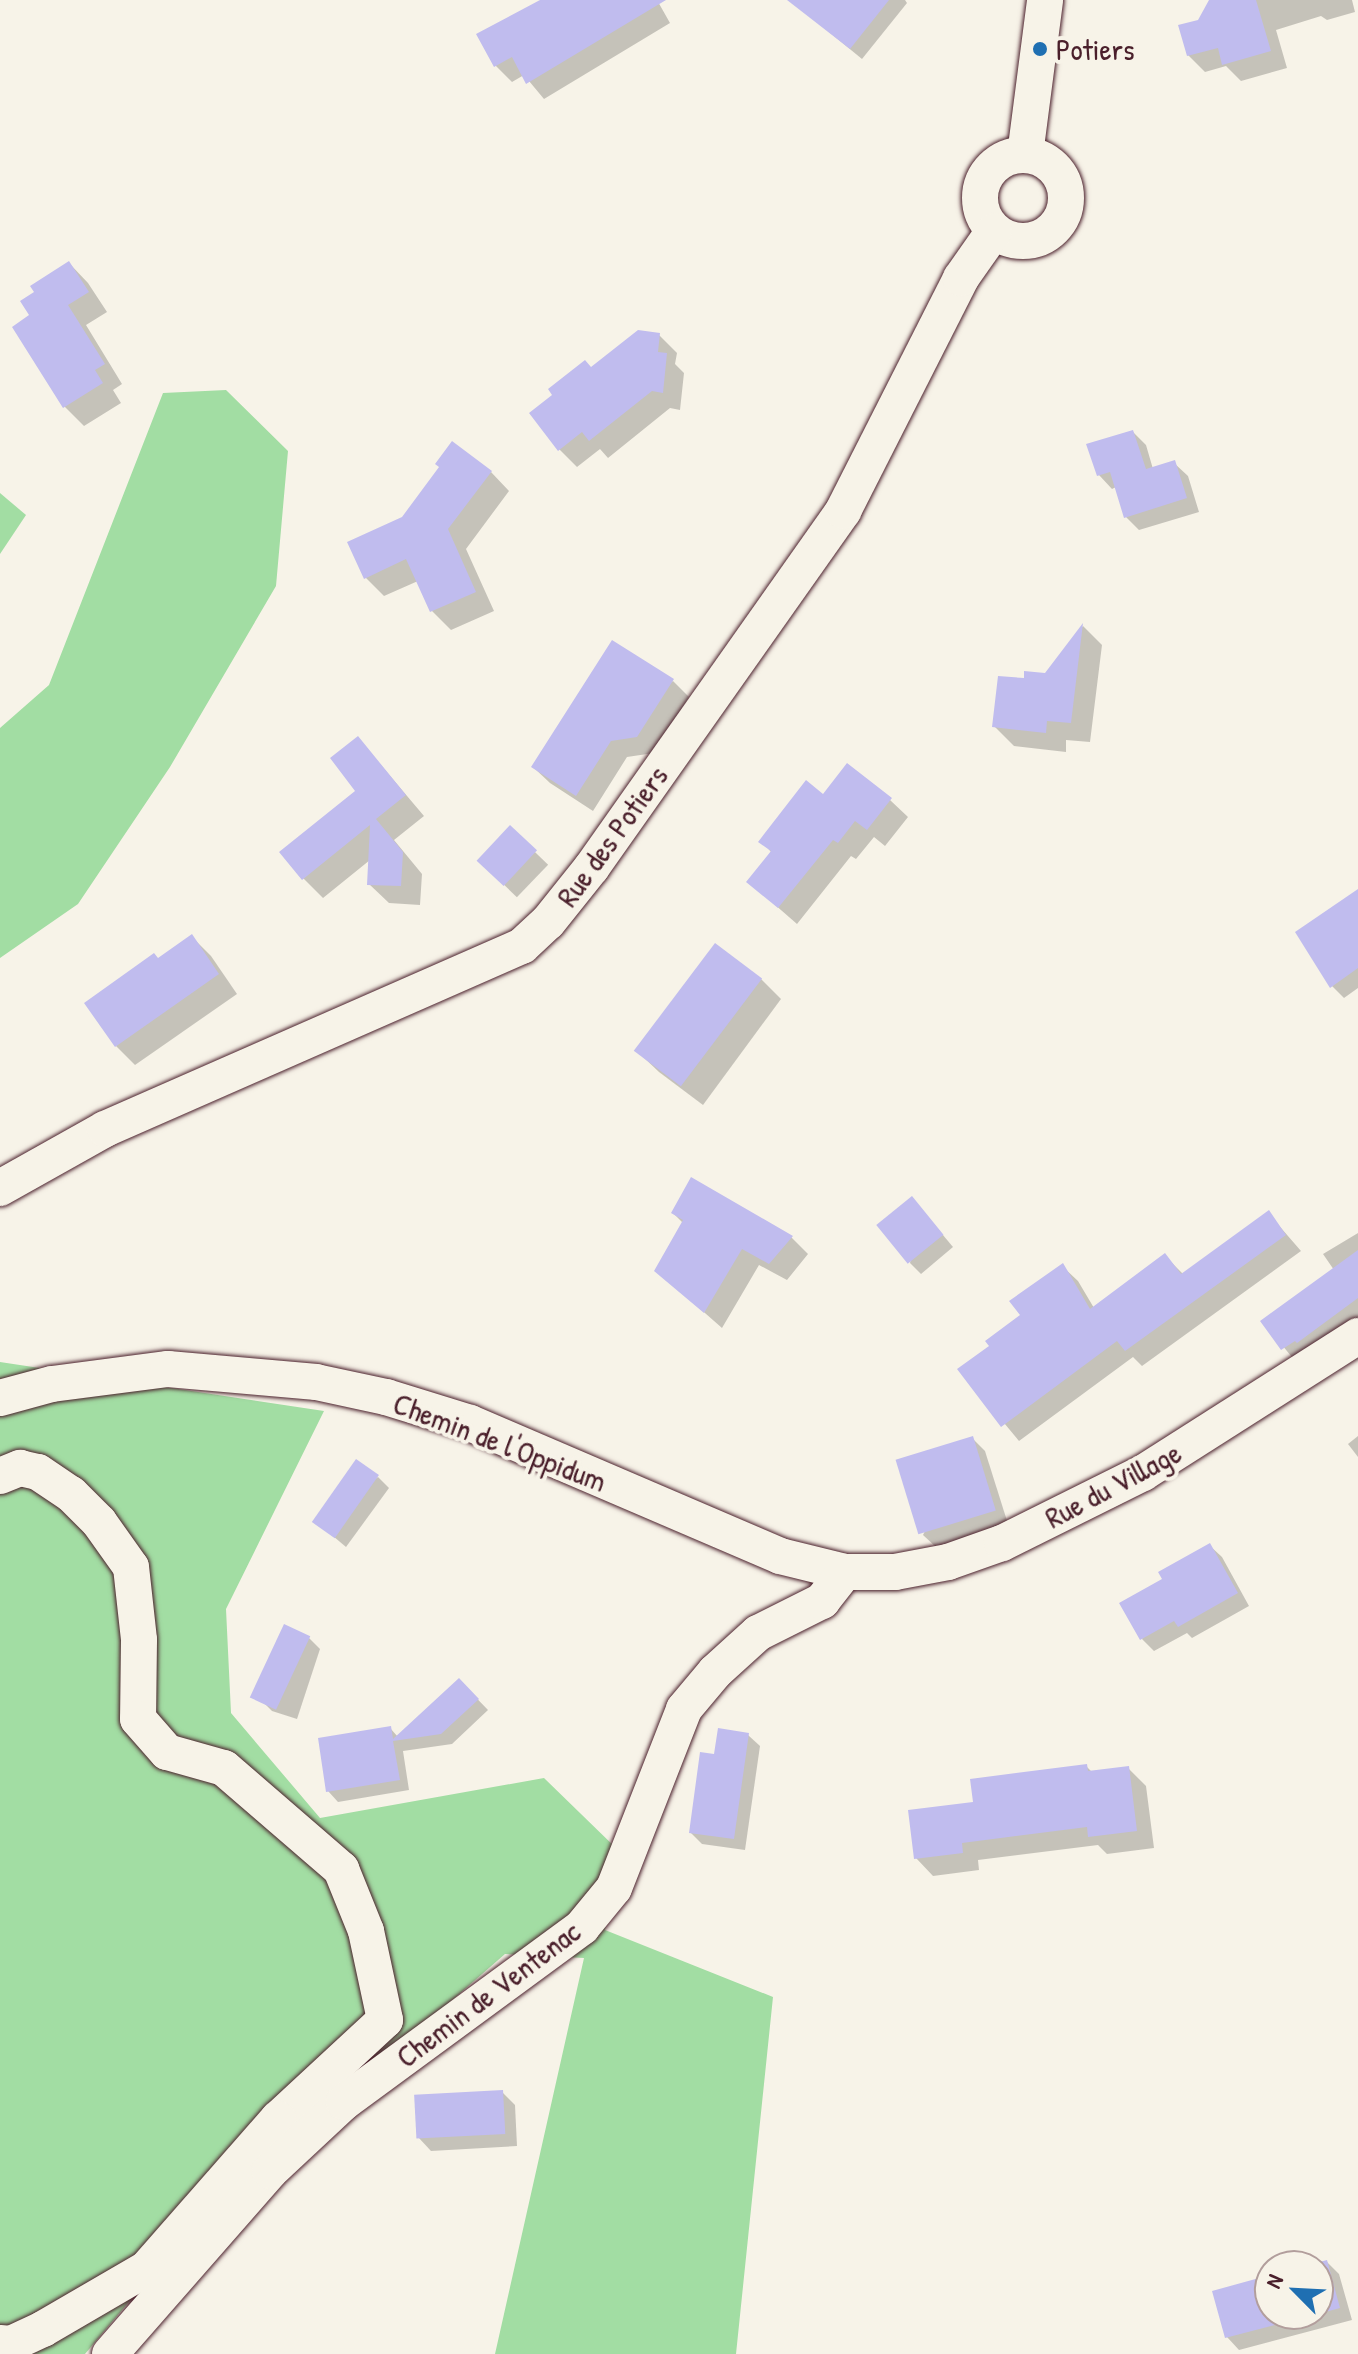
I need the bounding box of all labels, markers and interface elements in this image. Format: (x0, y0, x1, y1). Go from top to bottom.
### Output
place label: Potiers (1056, 31, 1135, 67)
marker: Potiers (1031, 40, 1049, 58)
street label: Rue des Potiers (549, 759, 675, 913)
street label: Chemin de l'Oppidum (388, 1385, 612, 1499)
street label: Rue du Village (1039, 1434, 1187, 1536)
street label: Chemin de Ventenac (389, 1913, 587, 2075)
north arrow (1254, 2250, 1334, 2330)
text: N (1258, 2270, 1290, 2293)

